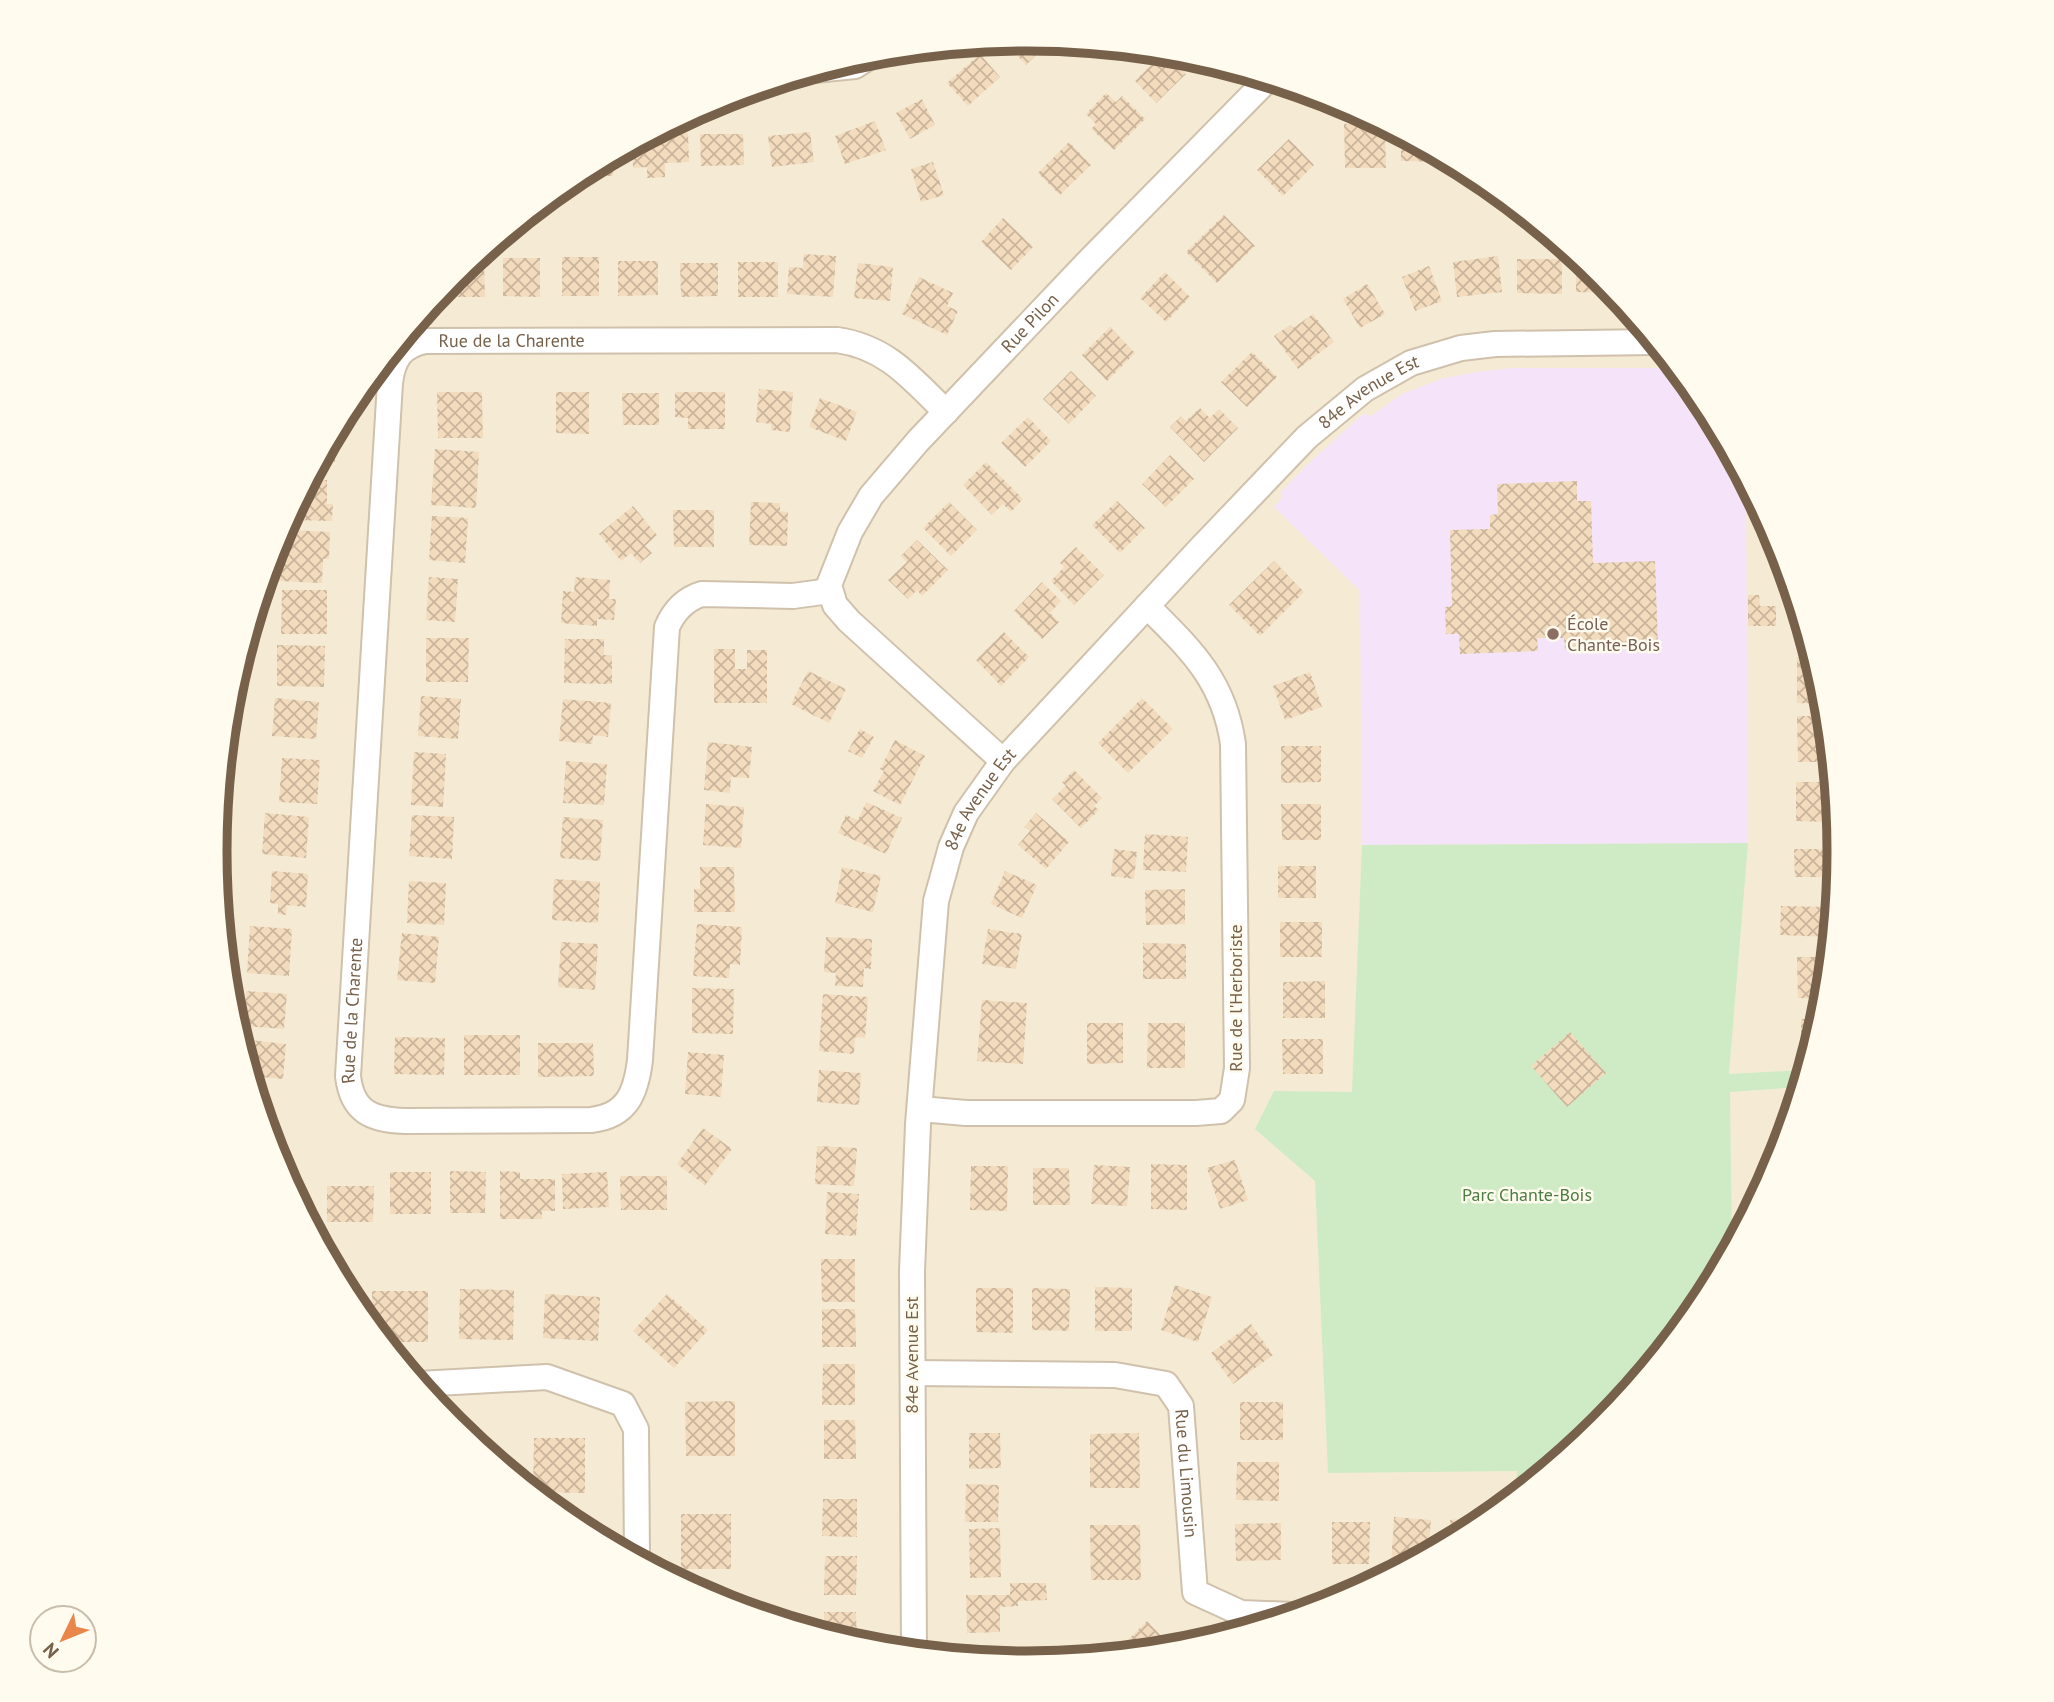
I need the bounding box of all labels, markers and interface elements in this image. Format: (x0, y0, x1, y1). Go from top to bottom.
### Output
street label: Rue Pilon (996, 288, 1063, 357)
street label: Rue de la Charente (439, 329, 585, 352)
street label: 84e Avenue Est (1313, 349, 1421, 434)
place label: École Chante-Bois (1567, 612, 1660, 656)
marker: École Chante-Bois (1545, 626, 1561, 642)
street label: 84e Avenue Est (939, 743, 1020, 854)
street label: Rue de l'Herboriste (1224, 924, 1247, 1072)
street label: Rue de la Charente (336, 937, 367, 1085)
park label: Parc Chante-Bois (1462, 1183, 1592, 1206)
street label: 84e Avenue Est (900, 1296, 923, 1414)
street label: Rue du Limousin (1170, 1408, 1203, 1538)
north arrow (28, 1604, 98, 1674)
text: N (38, 1638, 64, 1663)

